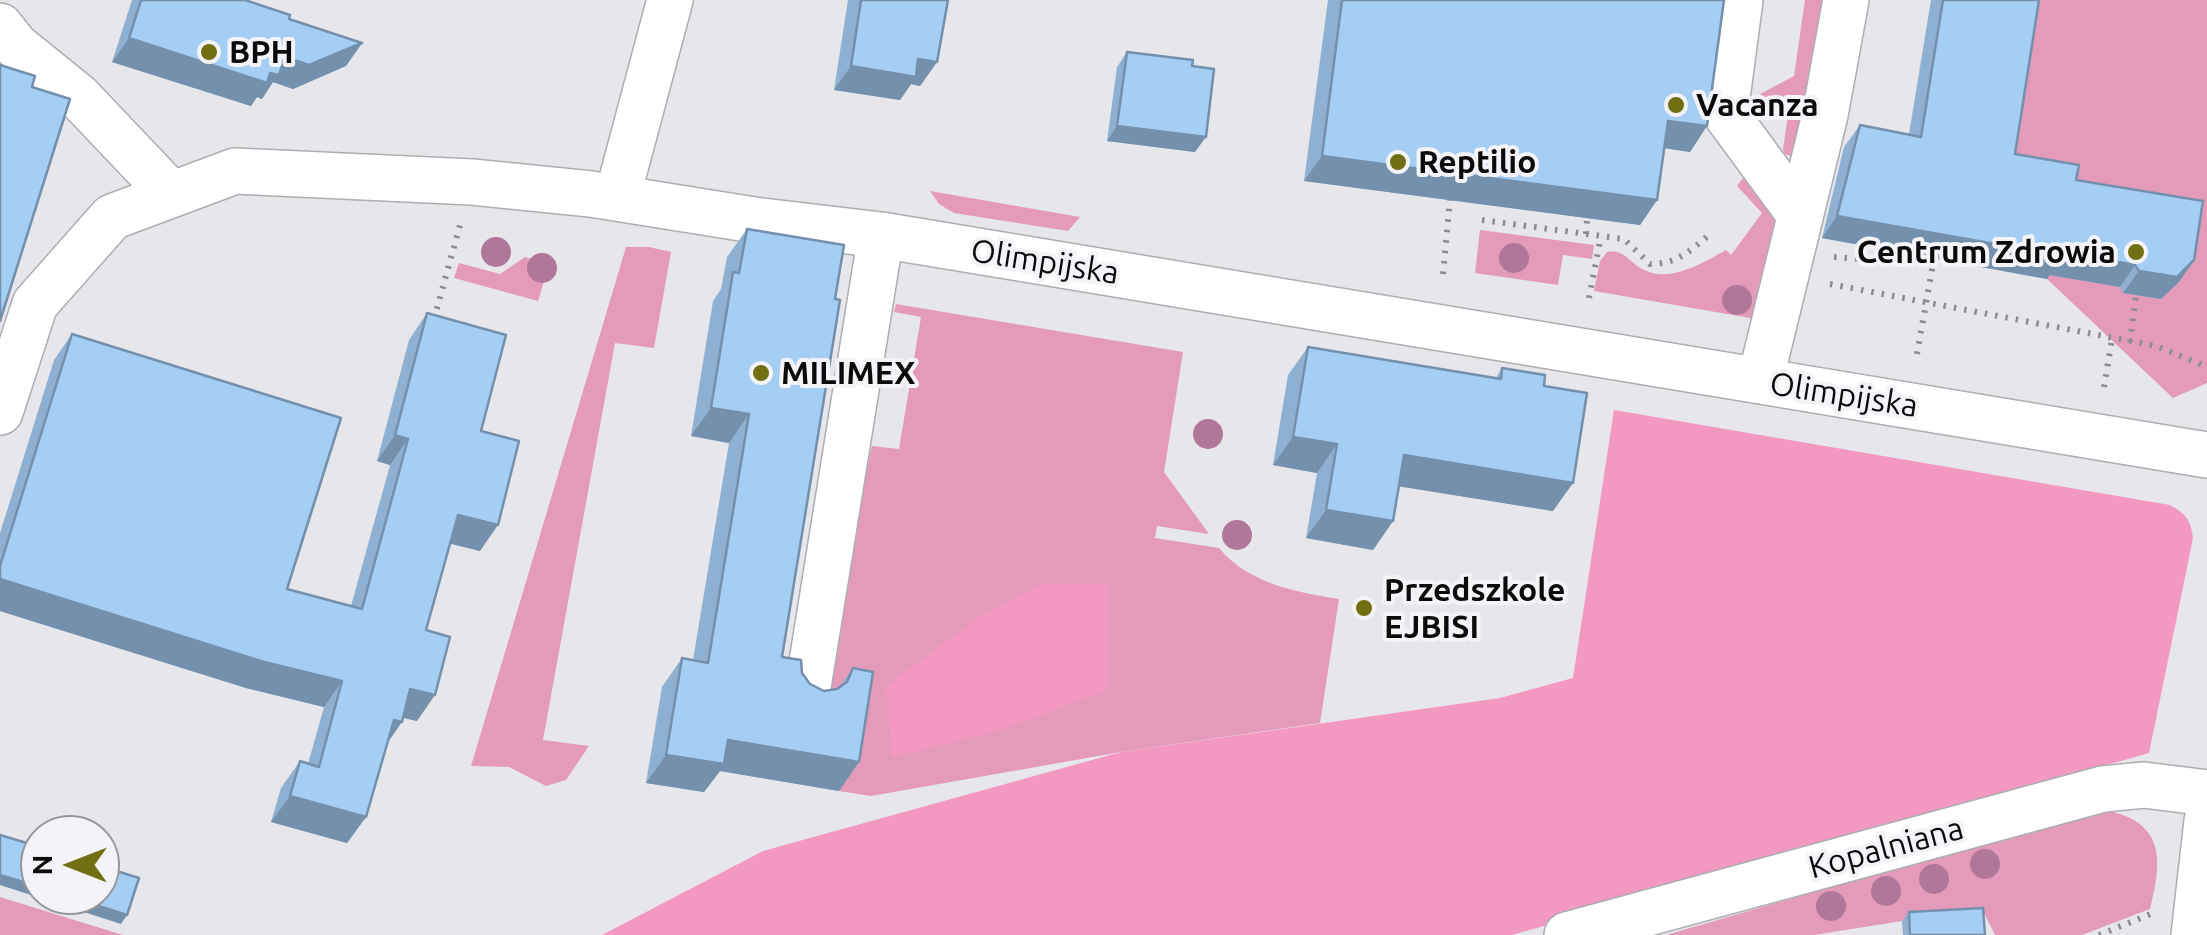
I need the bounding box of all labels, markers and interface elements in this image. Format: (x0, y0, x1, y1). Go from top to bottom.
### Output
place label: BPH (229, 33, 294, 71)
marker: BPH (198, 41, 220, 63)
place label: Vacanza (1696, 86, 1819, 124)
marker: Vacanza (1665, 94, 1687, 116)
place label: Reptilio (1418, 143, 1537, 181)
marker: Reptilio (1387, 151, 1409, 173)
street label: Olimpijska (968, 231, 1122, 293)
place label: Centrum Zdrowia (1857, 233, 2116, 271)
marker: Centrum Zdrowia (2125, 241, 2147, 263)
place label: MILIMEX (781, 354, 915, 392)
marker: MILIMEX (750, 362, 772, 384)
street label: Olimpijska (1767, 364, 1921, 426)
place label: Przedszkole EJBISI (1384, 571, 1565, 646)
marker: Przedszkole EJBISI (1353, 597, 1375, 619)
street label: Kopalniana (1804, 809, 1968, 887)
north arrow (20, 815, 120, 915)
text: N (26, 855, 57, 875)

